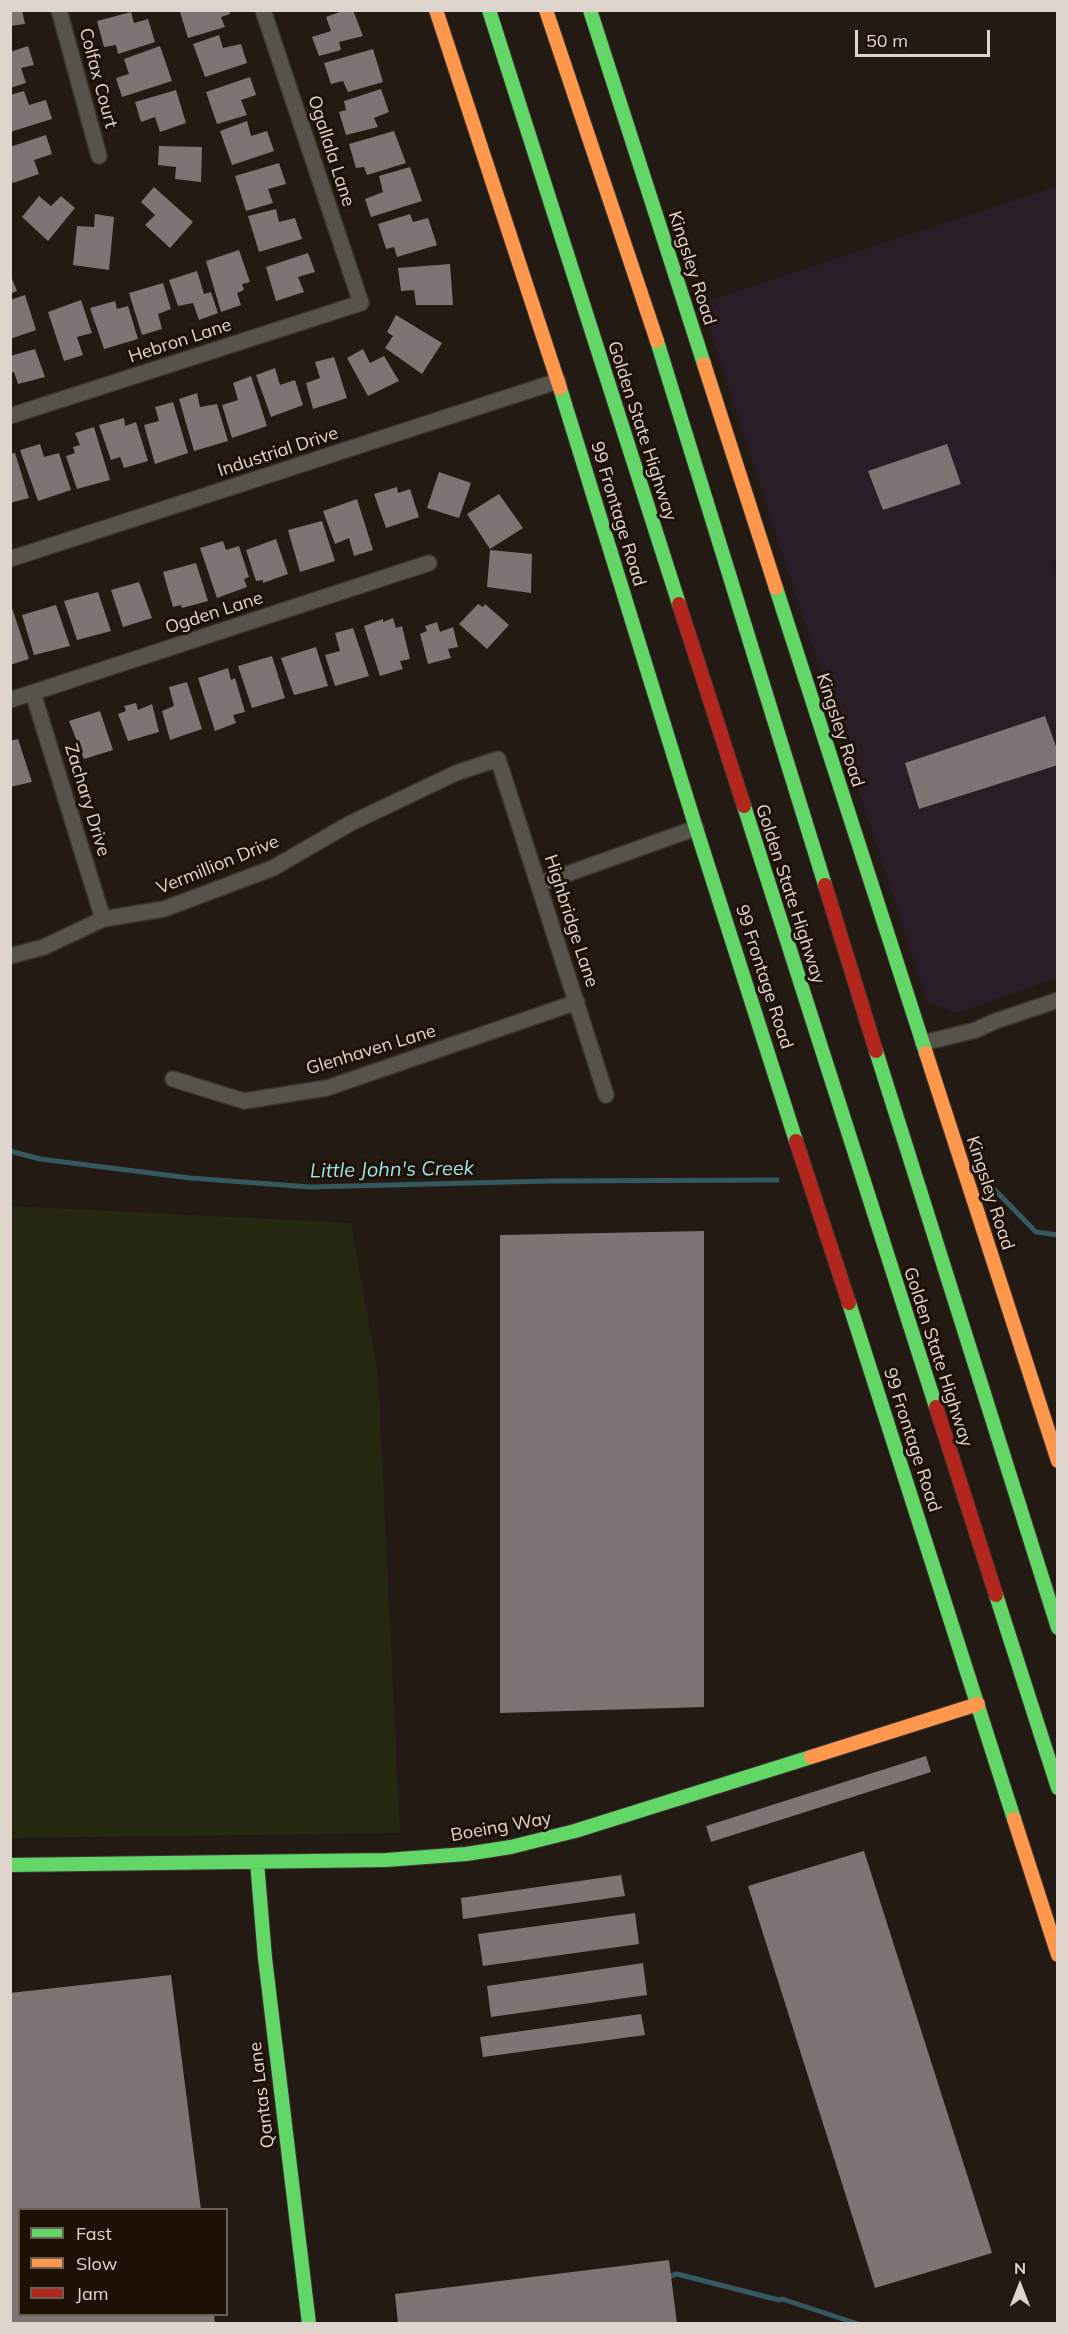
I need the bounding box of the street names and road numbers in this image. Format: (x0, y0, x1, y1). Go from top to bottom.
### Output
street label: Colfax Court (74, 25, 122, 131)
street label: Ogallala Lane (303, 93, 359, 209)
street label: Kingsley Road (663, 208, 721, 328)
street label: Hebron Lane (126, 314, 234, 368)
street label: Golden State Highway (603, 338, 681, 524)
street label: Industrial Drive (215, 422, 341, 482)
street label: 99 Frontage Road (586, 439, 650, 589)
street label: Ogden Lane (162, 587, 266, 639)
street label: Kingsley Road (811, 670, 869, 790)
street label: Zachary Drive (60, 741, 114, 859)
street label: Golden State Highway (751, 801, 829, 987)
street label: Vermillion Drive (154, 831, 282, 899)
street label: Highbridge Lane (539, 852, 603, 990)
street label: 99 Frontage Road (731, 902, 797, 1052)
street label: Glenhaven Lane (304, 1020, 438, 1080)
street label: Kingsley Road (961, 1133, 1019, 1253)
street label: Golden State Highway (899, 1264, 977, 1450)
street label: 99 Frontage Road (879, 1365, 945, 1515)
street label: Boeing Way (449, 1808, 553, 1846)
street label: Qantas Lane (245, 2041, 279, 2149)

